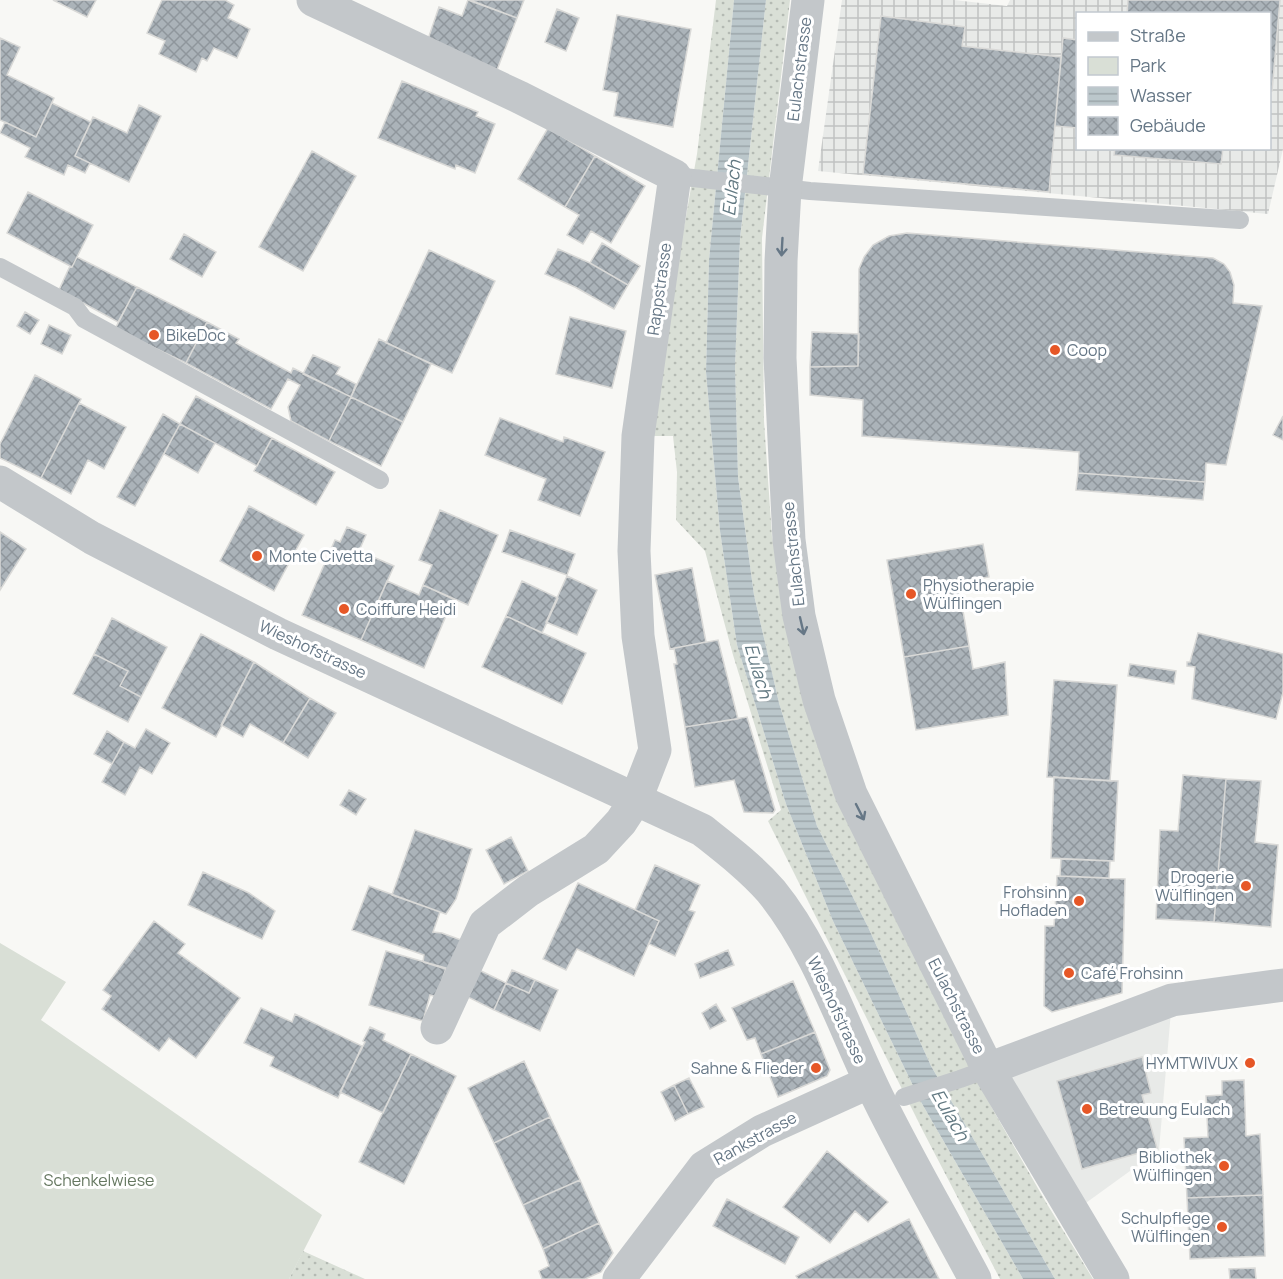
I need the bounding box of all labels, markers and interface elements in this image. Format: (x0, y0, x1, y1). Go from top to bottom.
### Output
legend (1076, 12, 1271, 150)
street label: Eulachstrasse (782, 16, 816, 122)
text: Straße (1130, 23, 1186, 47)
text: Park (1130, 53, 1167, 77)
text: Wasser (1130, 83, 1192, 107)
text: Gebäude (1130, 113, 1206, 137)
water label: Eulach (716, 158, 746, 217)
one-way arrow (776, 237, 787, 257)
street label: Rappstrasse (642, 241, 676, 337)
place label: BikeDoc (166, 324, 226, 346)
marker: BikeDoc (147, 328, 161, 342)
place label: Coop (1067, 339, 1107, 361)
marker: Coop (1048, 343, 1062, 357)
street label: Eulachstrasse (777, 501, 809, 607)
place label: Monte Civetta (269, 545, 373, 567)
marker: Monte Civetta (250, 549, 264, 563)
place label: Physiotherapie Wülflingen (923, 574, 1034, 614)
marker: Physiotherapie Wülflingen (904, 587, 918, 601)
place label: Coiffure Heidi (356, 598, 456, 620)
marker: Coiffure Heidi (337, 602, 351, 616)
street label: Wieshofstrasse (256, 615, 370, 683)
one-way arrow (796, 617, 808, 636)
water label: Eulach (740, 641, 779, 702)
one-way arrow (855, 802, 866, 820)
place label: Drogerie Wülflingen (1155, 866, 1234, 906)
marker: Drogerie Wülflingen (1239, 879, 1253, 893)
place label: Frohsinn Hofladen (1000, 881, 1067, 921)
marker: Frohsinn Hofladen (1072, 894, 1086, 908)
street label: Wieshofstrasse (803, 953, 871, 1067)
street label: Eulachstrasse (923, 954, 991, 1058)
place label: Café Frohsinn (1081, 962, 1183, 984)
marker: Café Frohsinn (1062, 966, 1076, 980)
place label: HYMTWIVUX (1146, 1052, 1238, 1074)
marker: HYMTWIVUX (1243, 1056, 1257, 1070)
place label: Sahne & Flieder (691, 1057, 804, 1079)
marker: Sahne & Flieder (809, 1061, 823, 1075)
water label: Eulach (927, 1084, 976, 1146)
place label: Betreuung Eulach (1099, 1098, 1230, 1120)
marker: Betreuung Eulach (1080, 1102, 1094, 1116)
street label: Rankstrasse (710, 1106, 800, 1170)
place label: Bibliothek Wülflingen (1133, 1146, 1213, 1186)
marker: Bibliothek Wülflingen (1217, 1159, 1231, 1173)
park label: Schenkelwiese (44, 1169, 154, 1191)
place label: Schulpflege Wülflingen (1121, 1207, 1210, 1247)
marker: Schulpflege Wülflingen (1215, 1220, 1229, 1234)

